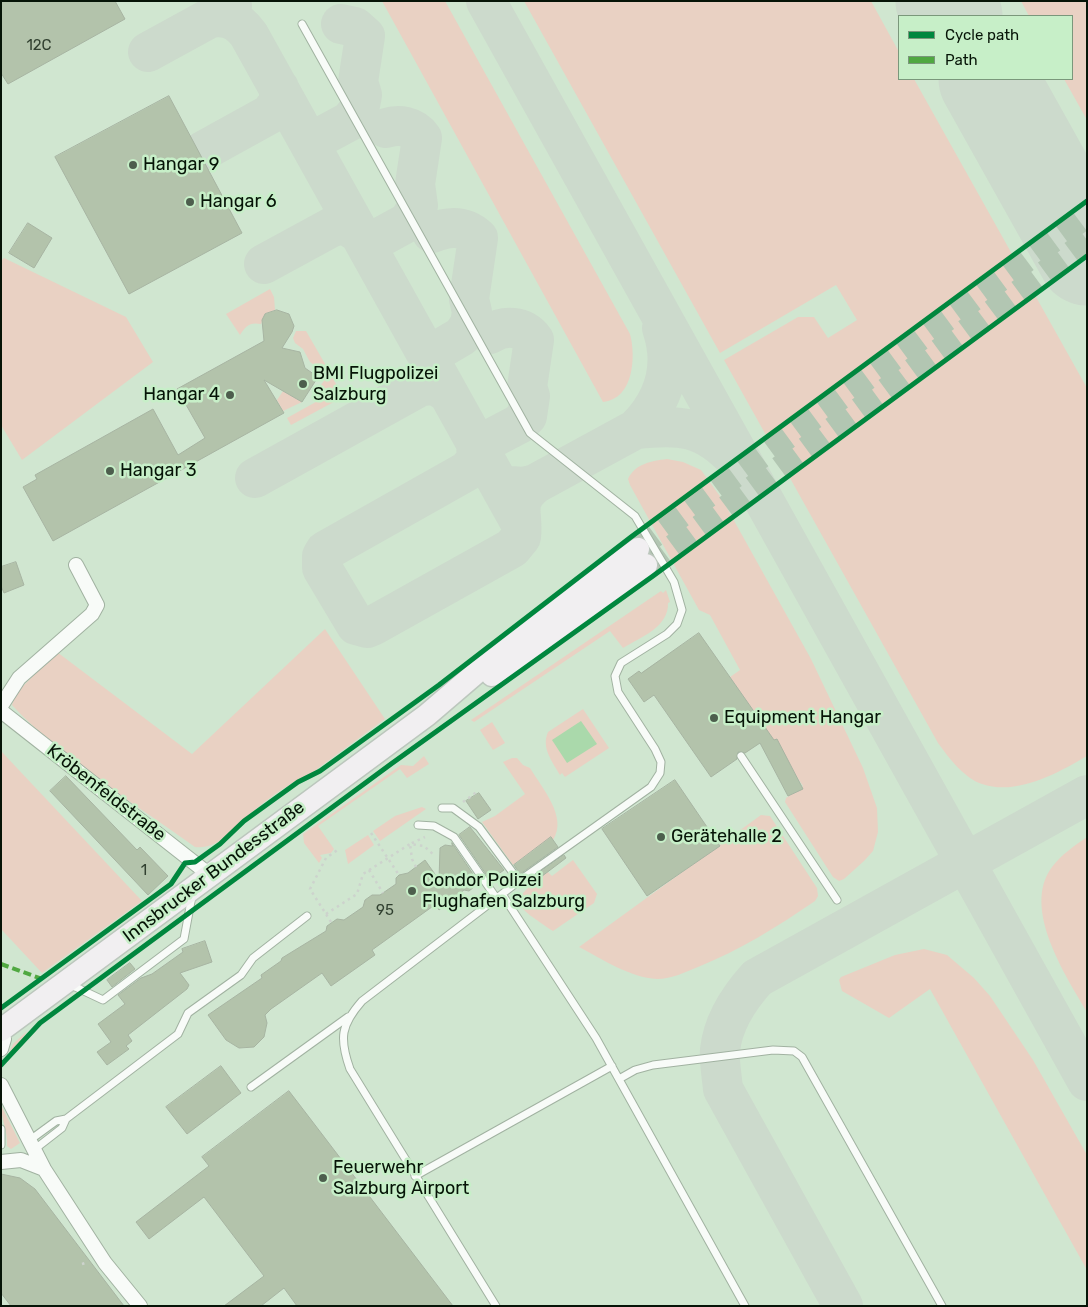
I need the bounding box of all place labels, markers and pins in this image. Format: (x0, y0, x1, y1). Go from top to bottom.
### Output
place label: Hangar 9 (143, 154, 219, 176)
marker: Hangar 9 (127, 159, 139, 171)
place label: Hangar 6 (200, 191, 276, 213)
marker: Hangar 6 (184, 196, 196, 208)
place label: BMI Flugpolizei Salzburg (313, 363, 438, 406)
marker: BMI Flugpolizei Salzburg (297, 378, 309, 390)
place label: Hangar 4 (143, 384, 220, 406)
marker: Hangar 4 (224, 389, 236, 401)
place label: Hangar 3 (120, 460, 196, 482)
marker: Hangar 3 (104, 465, 116, 477)
place label: Equipment Hangar (724, 707, 881, 729)
marker: Equipment Hangar (708, 712, 720, 724)
place label: Gerätehalle 2 (671, 826, 782, 848)
marker: Gerätehalle 2 (655, 831, 667, 843)
place label: Condor Polizei Flughafen Salzburg (422, 870, 585, 912)
marker: Condor Polizei Flughafen Salzburg (406, 885, 418, 897)
place label: Feuerwehr Salzburg Airport (333, 1157, 469, 1200)
marker: Feuerwehr Salzburg Airport (317, 1172, 329, 1184)

